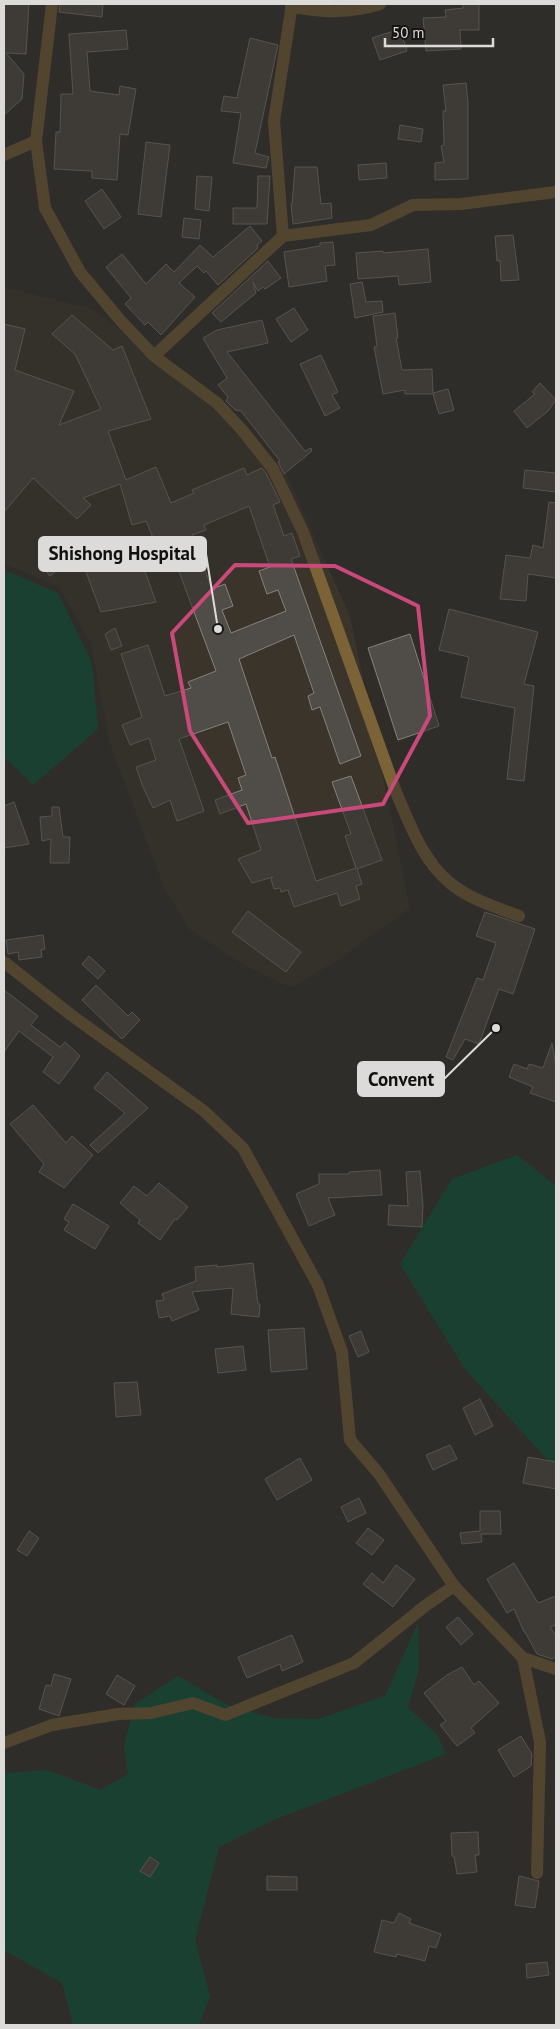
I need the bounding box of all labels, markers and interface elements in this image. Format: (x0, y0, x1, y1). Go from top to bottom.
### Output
scale bar (385, 15, 492, 47)
text: 50 m (392, 23, 425, 42)
callout: Shishong Hospital (39, 537, 206, 571)
text: Shishong Hospital (48, 541, 196, 565)
callout: Convent (358, 1062, 444, 1096)
text: Convent (368, 1067, 434, 1091)

